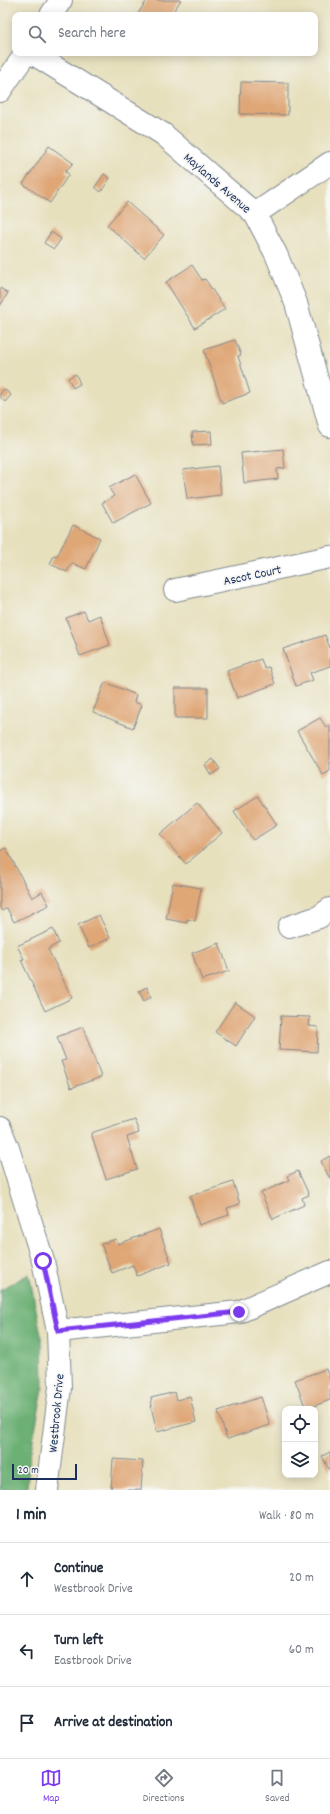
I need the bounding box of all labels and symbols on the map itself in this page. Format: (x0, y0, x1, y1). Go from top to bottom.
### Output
street label: Maylands Avenue (178, 149, 255, 219)
street label: Ascot Court (222, 561, 283, 592)
route start (34, 1252, 52, 1270)
route end (230, 1303, 248, 1321)
street label: Westbrook Drive (45, 1373, 70, 1453)
scale bar (12, 1462, 77, 1481)

